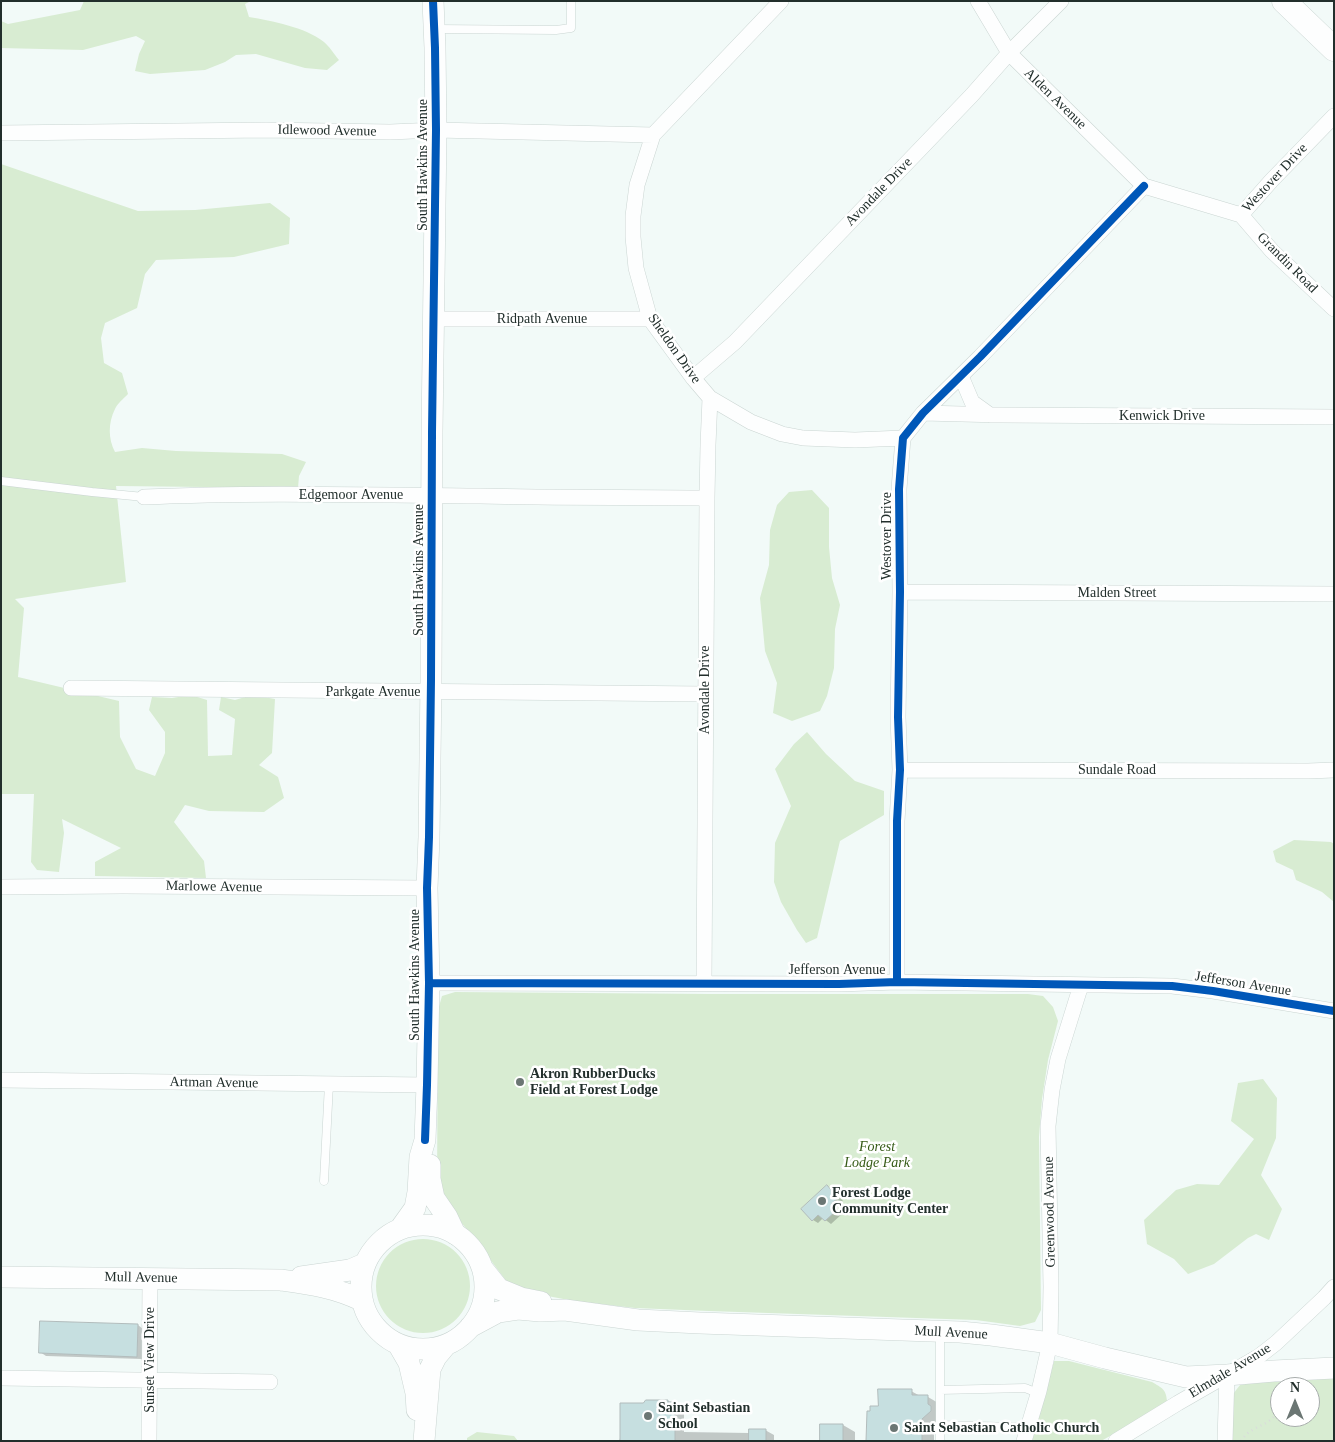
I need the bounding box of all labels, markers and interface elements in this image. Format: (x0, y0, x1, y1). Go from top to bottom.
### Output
street label: Alden Avenue (1020, 65, 1090, 133)
street label: South Hawkins Avenue (415, 99, 431, 231)
street label: Idlewood Avenue (277, 122, 377, 140)
street label: Westover Drive (1239, 140, 1311, 216)
street label: Avondale Drive (842, 154, 916, 230)
street label: Grandin Road (1253, 229, 1321, 297)
street label: Ridpath Avenue (497, 311, 587, 327)
street label: Sheldon Drive (644, 311, 704, 387)
street label: Kenwick Drive (1119, 408, 1205, 424)
street label: Edgemoor Avenue (299, 487, 403, 503)
street label: Westover Drive (879, 492, 895, 580)
street label: South Hawkins Avenue (411, 504, 427, 636)
street label: Malden Street (1078, 585, 1156, 601)
street label: Avondale Drive (697, 646, 713, 734)
street label: Parkgate Avenue (326, 684, 420, 700)
street label: Sundale Road (1078, 762, 1156, 778)
street label: Marlowe Avenue (166, 878, 262, 896)
street label: South Hawkins Avenue (407, 909, 423, 1041)
street label: Jefferson Avenue (788, 962, 886, 978)
street label: Jefferson Avenue (1194, 968, 1292, 1000)
place label: Akron RubberDucks Field at Forest Lodge (530, 1066, 658, 1098)
street label: Artman Avenue (169, 1074, 259, 1092)
marker: Akron RubberDucks Field at Forest Lodge (514, 1076, 526, 1088)
park label: Forest Lodge Park (844, 1139, 910, 1172)
street label: Greenwood Avenue (1041, 1156, 1059, 1268)
place label: Forest Lodge Community Center (832, 1185, 948, 1218)
marker: Forest Lodge Community Center (816, 1195, 828, 1207)
street label: Mull Avenue (104, 1269, 178, 1287)
street label: Sunset View Drive (142, 1307, 158, 1413)
street label: Mull Avenue (914, 1323, 988, 1343)
street label: Elmdale Avenue (1186, 1340, 1274, 1402)
north arrow (1270, 1377, 1320, 1427)
text: N (1290, 1380, 1300, 1395)
place label: Saint Sebastian School (658, 1400, 750, 1432)
marker: Saint Sebastian School (642, 1410, 654, 1422)
place label: Saint Sebastian Catholic Church (904, 1420, 1099, 1436)
marker: Saint Sebastian Catholic Church (888, 1422, 900, 1434)

